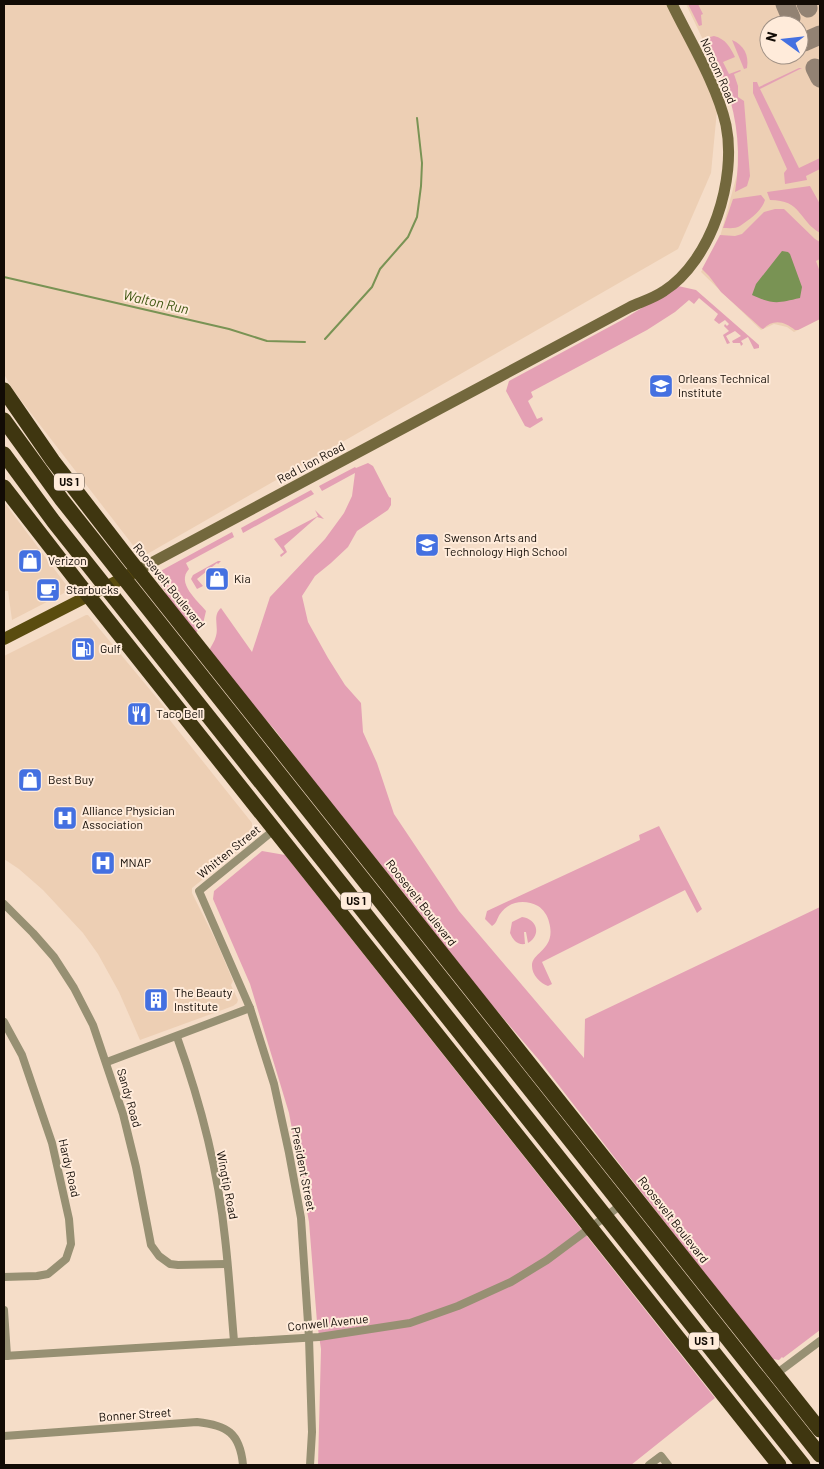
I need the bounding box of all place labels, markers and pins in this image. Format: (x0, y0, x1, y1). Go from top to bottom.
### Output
place label: Orleans Technical Institute (678, 371, 769, 399)
school or university icon: Orleans Technical Institute (648, 373, 674, 399)
place label: Swenson Arts and Technology High School (444, 530, 567, 558)
school or university icon: Swenson Arts and Technology High School (414, 532, 440, 558)
shop icon: Verizon (17, 548, 43, 574)
place label: Verizon (48, 553, 87, 567)
shop icon: Kia (204, 566, 230, 592)
place label: Kia (234, 571, 251, 585)
cafe icon: Starbucks (35, 577, 61, 603)
place label: Starbucks (66, 582, 119, 596)
fuel station icon: Gulf (70, 636, 96, 662)
place label: Gulf (100, 641, 121, 655)
restaurant icon: Taco Bell (126, 701, 152, 727)
place label: Taco Bell (156, 706, 203, 720)
shop icon: Best Buy (17, 767, 43, 793)
place label: Best Buy (48, 772, 94, 786)
place label: Alliance Physician Association (82, 803, 175, 831)
hospital icon: Alliance Physician Association (52, 805, 78, 831)
hospital icon: MNAP (90, 850, 116, 876)
place label: MNAP (120, 855, 151, 869)
place label: The Beauty Institute (174, 985, 233, 1013)
building icon: The Beauty Institute (143, 987, 169, 1013)

